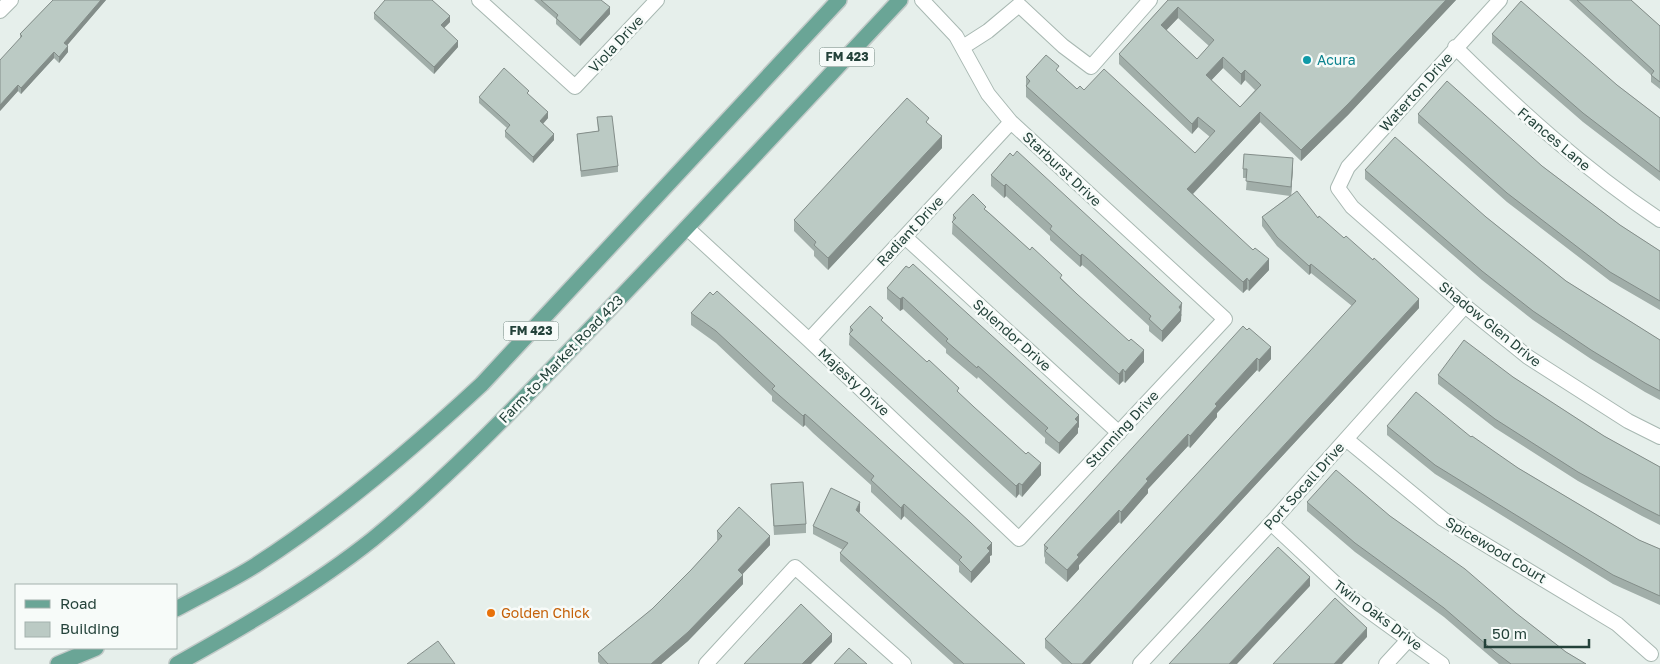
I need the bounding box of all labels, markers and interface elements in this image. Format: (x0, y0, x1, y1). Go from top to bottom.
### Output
street label: Viola Drive (585, 11, 646, 76)
road number: FM 423 (820, 48, 874, 66)
street label: Waterton Drive (1376, 48, 1456, 135)
place label: Acura (1317, 51, 1356, 68)
marker: Acura (1301, 54, 1313, 66)
street label: Frances Lane (1515, 103, 1594, 174)
street label: Starburst Drive (1019, 128, 1105, 209)
street label: Radiant Drive (873, 192, 946, 269)
street label: Shadow Glen Drive (1436, 277, 1545, 370)
street label: Farm-to-Market Road 423 (495, 291, 626, 426)
street label: Splendor Drive (970, 295, 1055, 374)
road number: FM 423 (504, 322, 558, 341)
street label: Majesty Drive (815, 344, 893, 419)
street label: Stunning Drive (1082, 387, 1162, 471)
street label: Port Socall Drive (1260, 438, 1348, 533)
street label: Spicewood Court (1443, 513, 1550, 586)
street label: Twin Oaks Drive (1331, 576, 1426, 653)
legend (15, 584, 178, 649)
text: Road (60, 594, 97, 612)
place label: Golden Chick (501, 604, 590, 621)
marker: Golden Chick (485, 607, 497, 619)
scale bar (1485, 616, 1589, 648)
text: Building (60, 619, 120, 637)
text: 50 m (1492, 624, 1527, 642)

